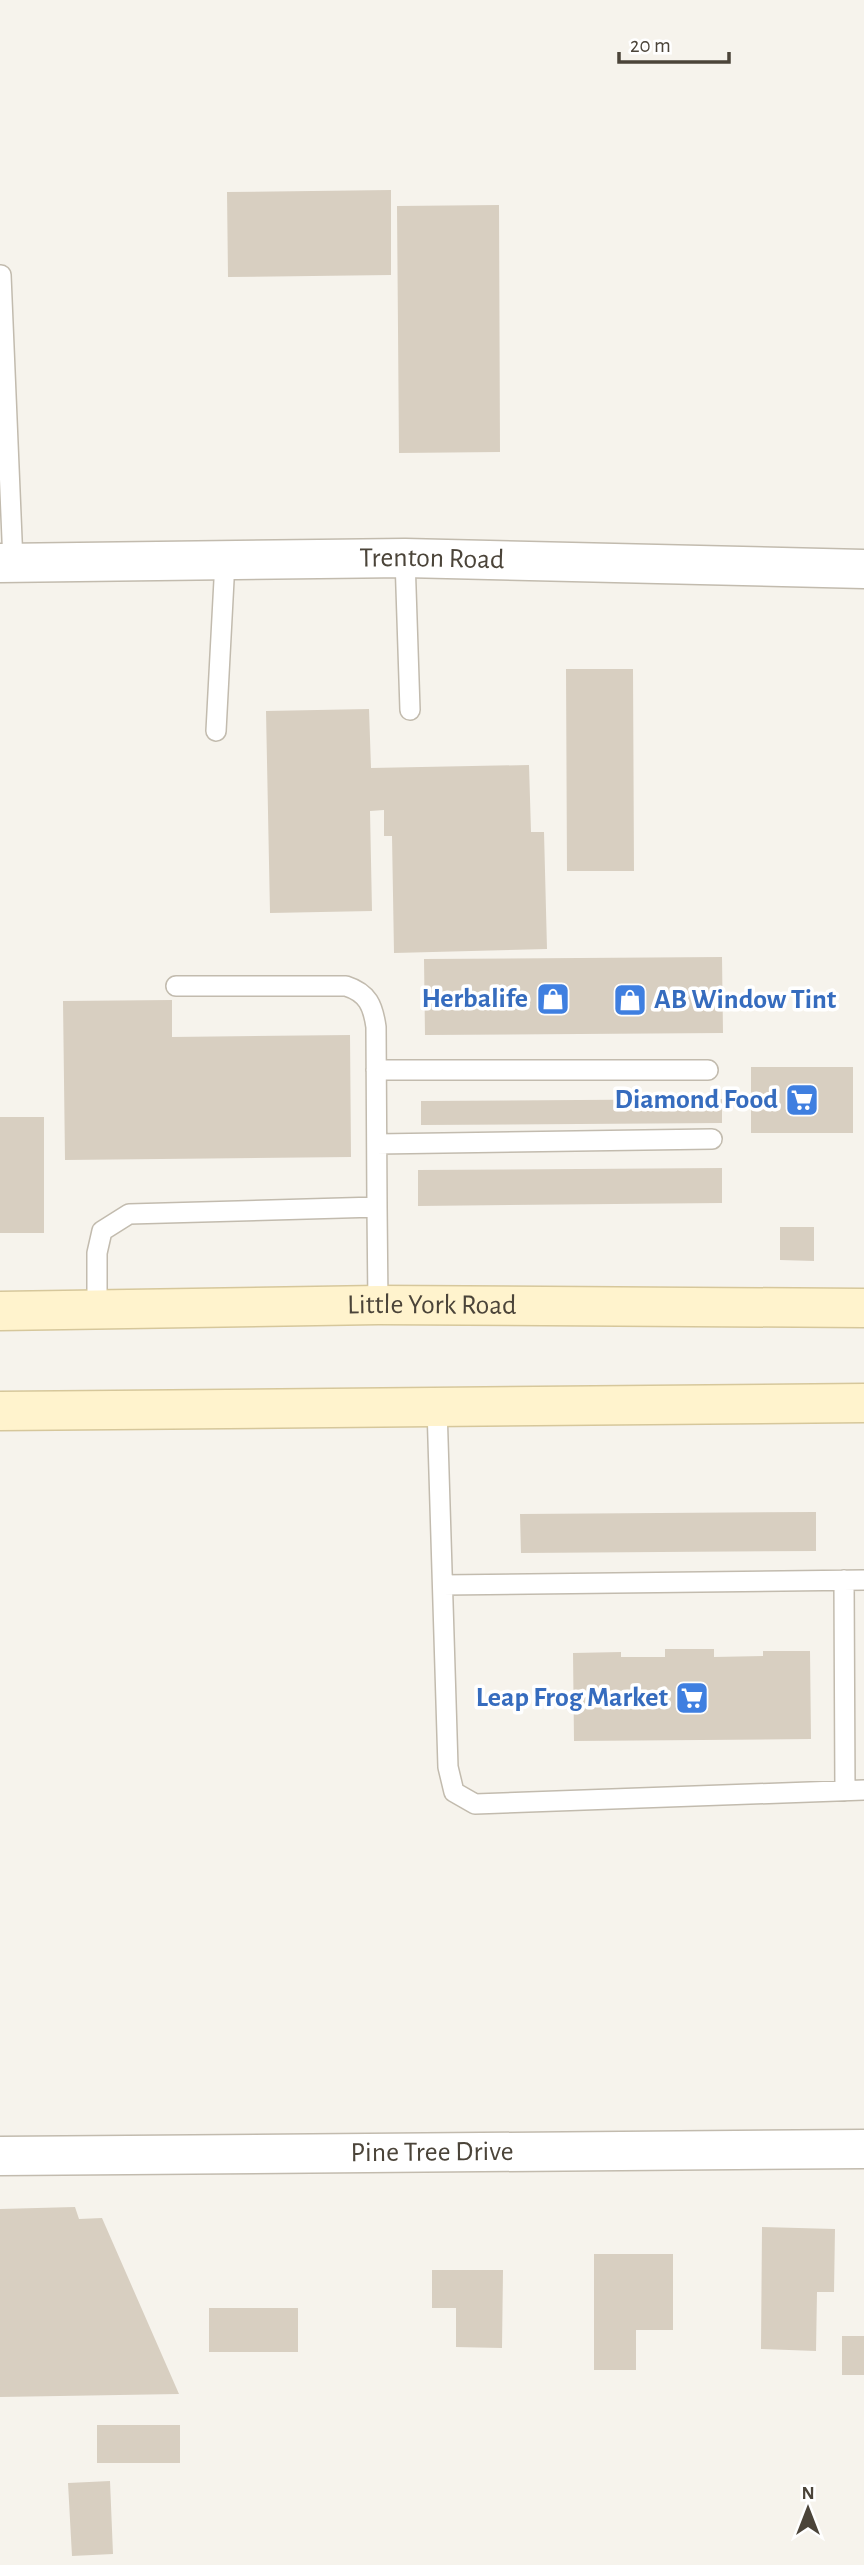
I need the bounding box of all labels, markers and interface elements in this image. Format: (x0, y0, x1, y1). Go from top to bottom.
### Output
scale bar (619, 21, 729, 65)
text: 20 m (630, 35, 671, 56)
street label: Trenton Road (359, 544, 505, 574)
shop icon: Herbalife (534, 980, 572, 1018)
shop icon: AB Window Tint (611, 981, 649, 1019)
place label: Herbalife (421, 985, 528, 1013)
place label: AB Window Tint (654, 986, 837, 1014)
supermarket icon: Diamond Food (783, 1081, 821, 1119)
place label: Diamond Food (615, 1086, 778, 1114)
street label: Little York Road (347, 1291, 517, 1320)
supermarket icon: Leap Frog Market (673, 1679, 711, 1717)
place label: Leap Frog Market (476, 1684, 669, 1712)
street label: Pine Tree Drive (350, 2138, 514, 2167)
north arrow (773, 2474, 843, 2544)
text: N (801, 2484, 815, 2503)

